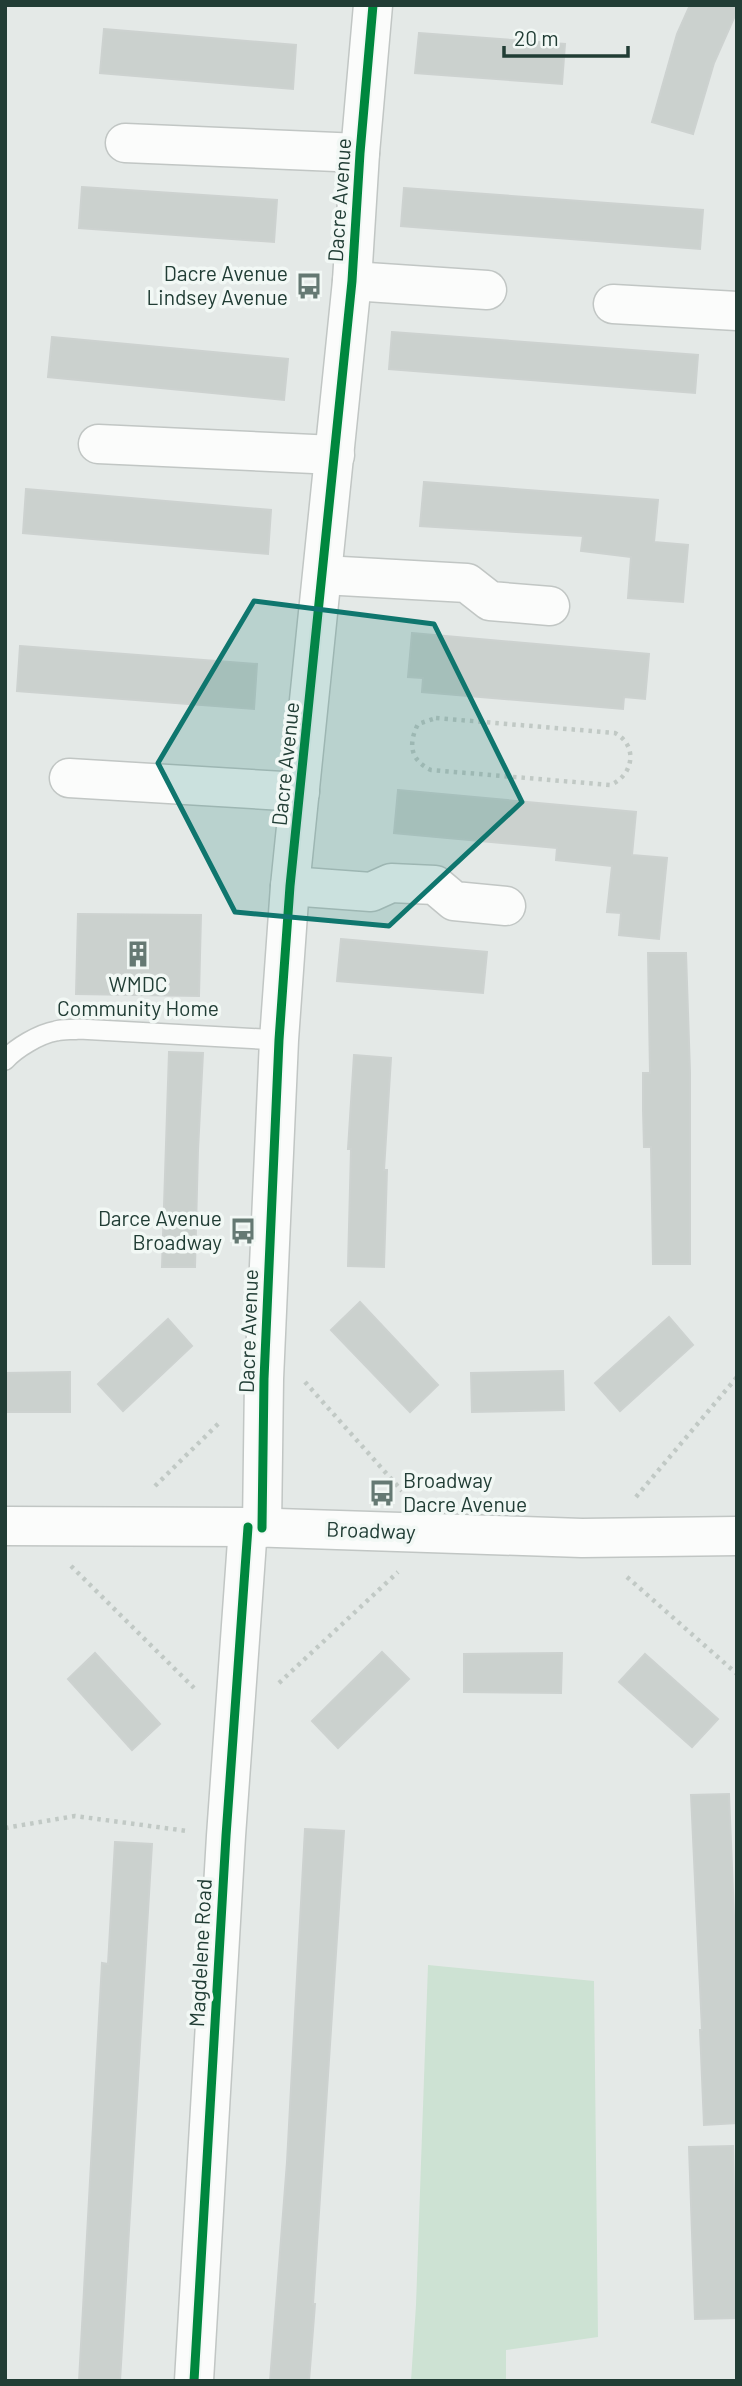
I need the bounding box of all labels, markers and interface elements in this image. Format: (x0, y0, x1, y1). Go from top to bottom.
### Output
scale bar (504, 14, 628, 58)
text: 20 m (514, 25, 559, 50)
street label: Dacre Avenue (322, 137, 355, 263)
place label: Dacre Avenue Lindsey Avenue (146, 260, 288, 309)
bus stop icon: Dacre Avenue Lindsey Avenue (294, 271, 324, 301)
street label: Dacre Avenue (266, 701, 303, 827)
building icon: WMDC Community Home (123, 939, 153, 969)
place label: WMDC Community Home (57, 971, 219, 1020)
place label: Darce Avenue Broadway (98, 1205, 222, 1254)
bus stop icon: Darce Avenue Broadway (228, 1216, 258, 1246)
street label: Dacre Avenue (233, 1268, 262, 1393)
place label: Broadway Dacre Avenue (403, 1467, 527, 1516)
bus stop icon: Broadway Dacre Avenue (367, 1478, 397, 1508)
street label: Broadway (326, 1515, 417, 1544)
street label: Magdelene Road (183, 1878, 216, 2028)

